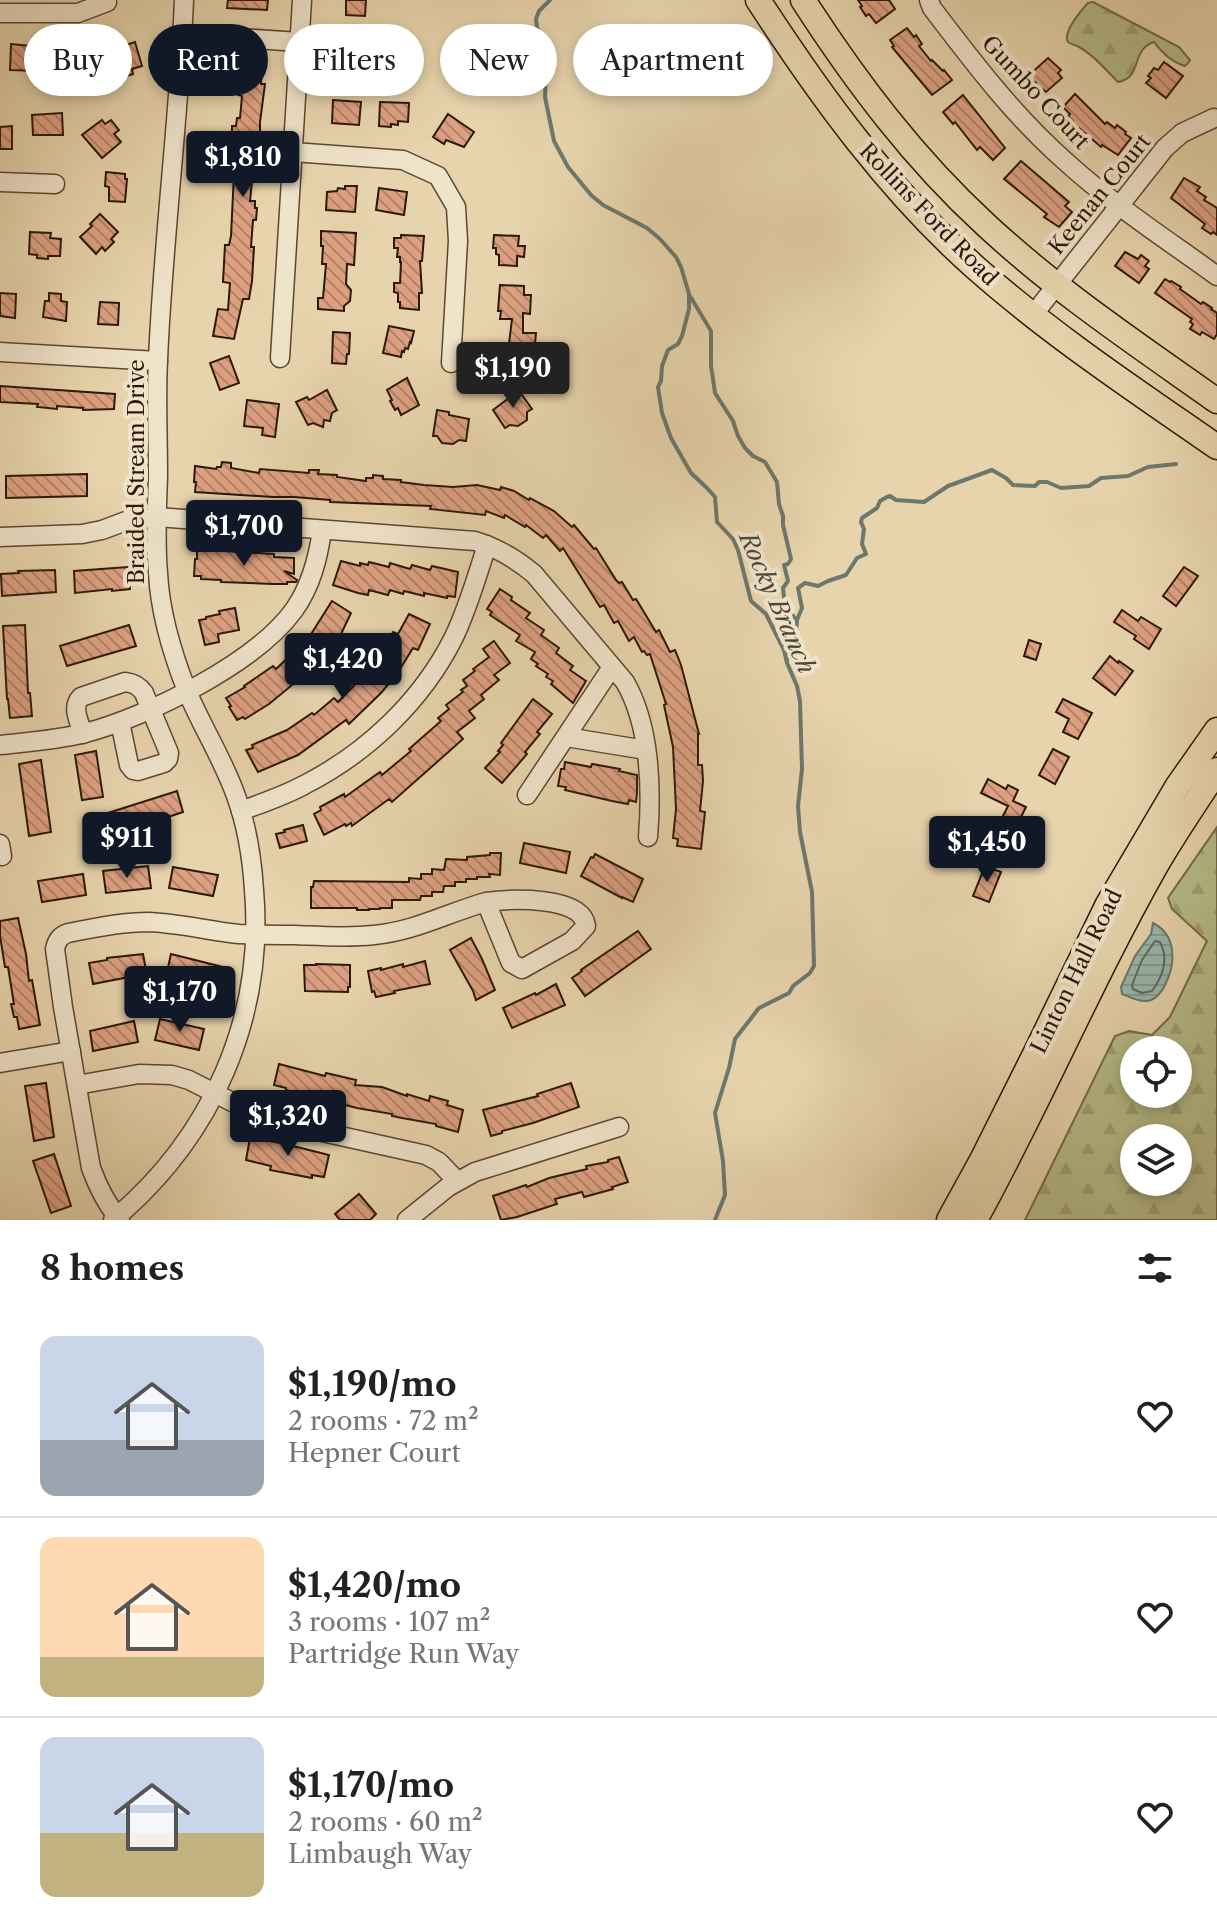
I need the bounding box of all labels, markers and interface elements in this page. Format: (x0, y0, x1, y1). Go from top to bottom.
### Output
chip: Buy (24, 24, 132, 96)
chip: Rent (148, 24, 268, 96)
chip: Filters (284, 24, 424, 96)
chip: New (440, 24, 557, 96)
chip: Apartment (573, 24, 773, 96)
street label: Gumbo Court (976, 30, 1095, 155)
street label: Keenan Court (1043, 128, 1156, 260)
pin: $1,810 (178, 131, 308, 199)
street label: Rollins Ford Road (854, 137, 1004, 291)
text: $1,810 (204, 141, 282, 173)
pin: $1,190 (448, 342, 578, 410)
text: $1,190 (474, 352, 552, 384)
street label: Braided Stream Drive (123, 359, 150, 585)
pin: $1,700 (179, 500, 309, 568)
text: $1,700 (204, 510, 284, 542)
water label: Rocky Branch (732, 526, 822, 678)
pin: $1,420 (278, 633, 408, 701)
text: $1,420 (303, 643, 383, 675)
pin: $911 (80, 812, 174, 880)
pin: $1,450 (922, 816, 1052, 884)
text: $911 (100, 822, 154, 854)
text: $1,450 (947, 826, 1027, 858)
street label: Linton Hall Road (1025, 885, 1128, 1058)
pin: $1,170 (115, 966, 245, 1034)
text: $1,170 (142, 976, 218, 1008)
map controls (1120, 1036, 1192, 1196)
button: locate (1120, 1036, 1192, 1108)
pin: $1,320 (223, 1090, 353, 1158)
text: $1,320 (248, 1100, 328, 1132)
button: layers (1120, 1124, 1192, 1196)
icon: filters (1133, 1246, 1177, 1290)
text: 8 homes (40, 1247, 184, 1289)
text: $1,190/mo (288, 1363, 457, 1405)
icon: home (104, 1368, 200, 1464)
icon: heart (1133, 1394, 1177, 1438)
text: 2 rooms · 72 m² (288, 1405, 479, 1437)
text: Hepner Court (288, 1437, 461, 1469)
text: $1,420/mo (288, 1564, 461, 1606)
icon: home (104, 1569, 200, 1665)
icon: heart (1133, 1595, 1177, 1639)
text: 3 rooms · 107 m² (288, 1606, 490, 1638)
text: Partridge Run Way (288, 1638, 519, 1670)
text: $1,170/mo (288, 1764, 454, 1806)
icon: home (104, 1769, 200, 1865)
icon: heart (1133, 1795, 1177, 1839)
text: 2 rooms · 60 m² (288, 1806, 483, 1838)
text: Limbaugh Way (288, 1838, 472, 1870)

